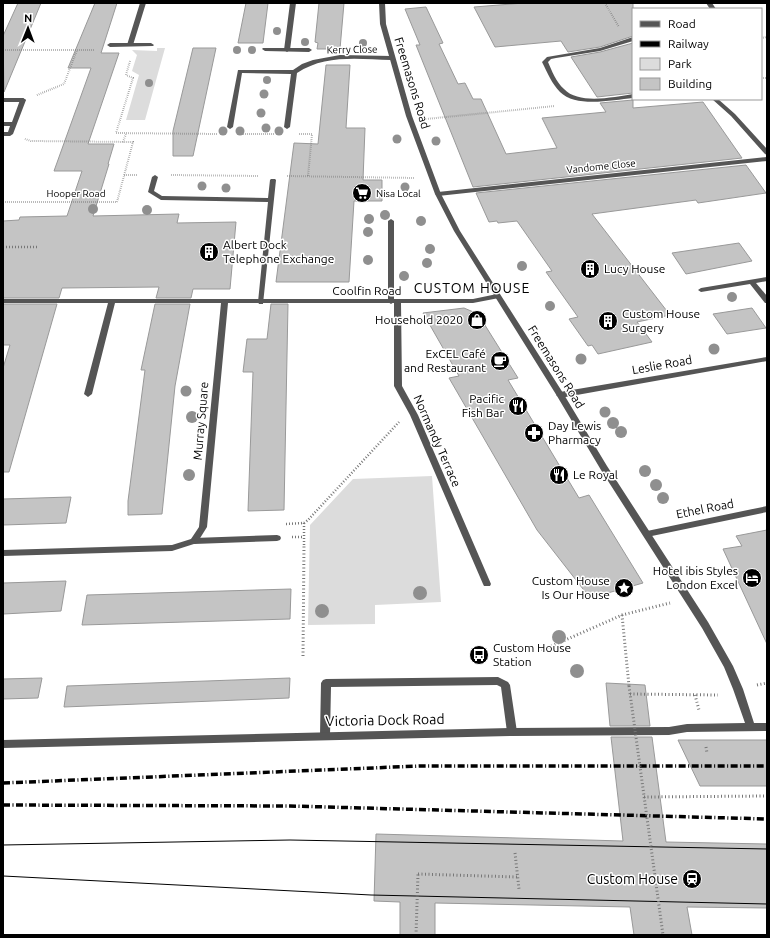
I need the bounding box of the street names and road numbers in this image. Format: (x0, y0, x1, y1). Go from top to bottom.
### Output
street label: Freemasons Road (392, 35, 433, 130)
street label: Kerry Close (326, 44, 378, 55)
street label: Vandome Close (566, 157, 636, 176)
street label: Hooper Road (46, 188, 106, 199)
street label: Coolfin Road (332, 284, 402, 297)
street label: Freemasons Road (526, 323, 587, 411)
street label: Leslie Road (631, 353, 693, 376)
street label: Murray Square (191, 381, 210, 461)
street label: Normandy Terrace (411, 393, 464, 489)
street label: Ethel Road (675, 497, 735, 520)
street label: Victoria Dock Road (325, 711, 445, 729)

